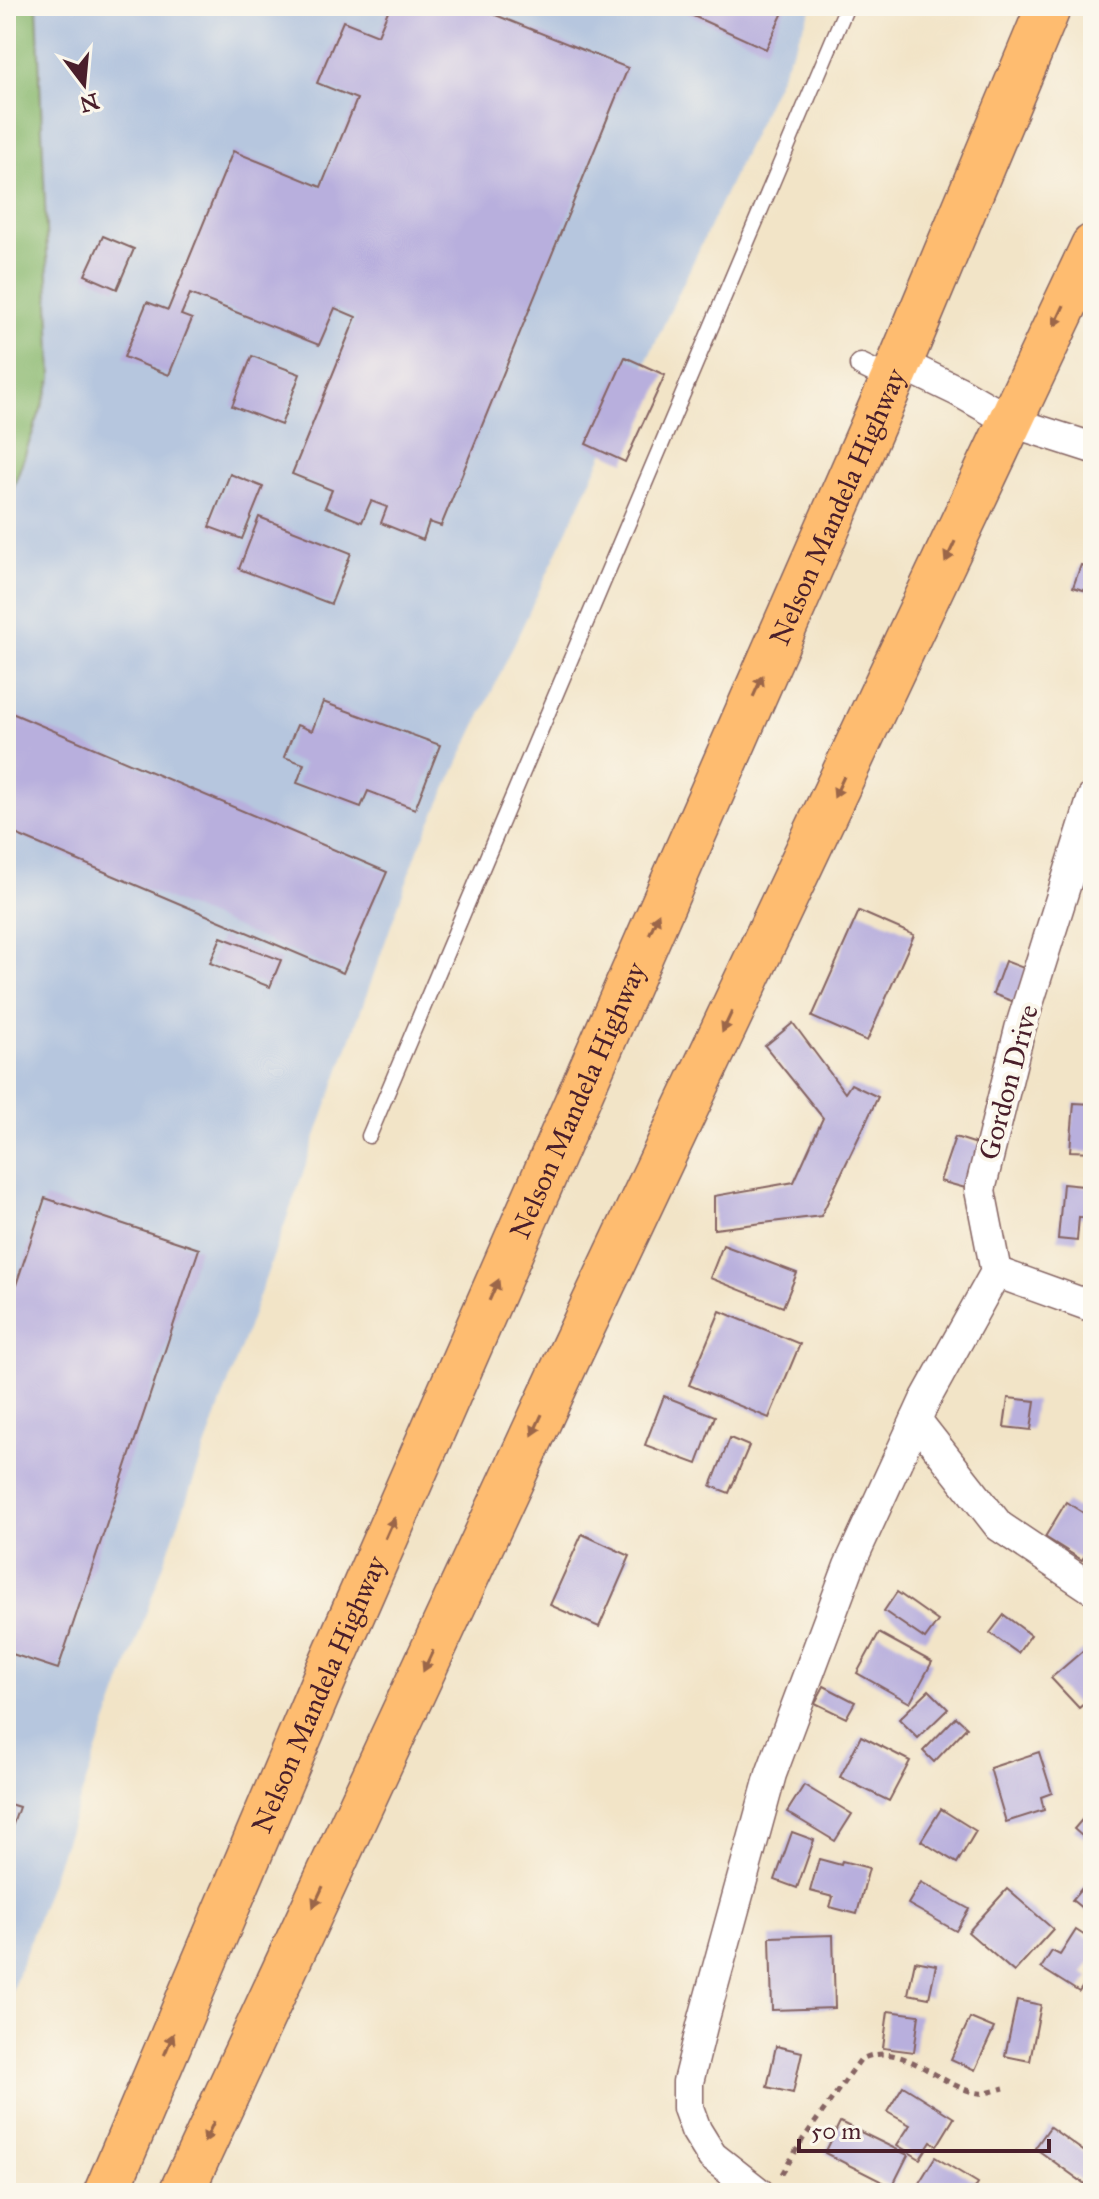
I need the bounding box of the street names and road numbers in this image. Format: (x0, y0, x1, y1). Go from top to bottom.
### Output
street label: Nelson Mandela Highway (762, 362, 914, 651)
street label: Nelson Mandela Highway (502, 956, 654, 1244)
street label: Gordon Drive (971, 1001, 1046, 1164)
street label: Nelson Mandela Highway (244, 1550, 394, 1838)

